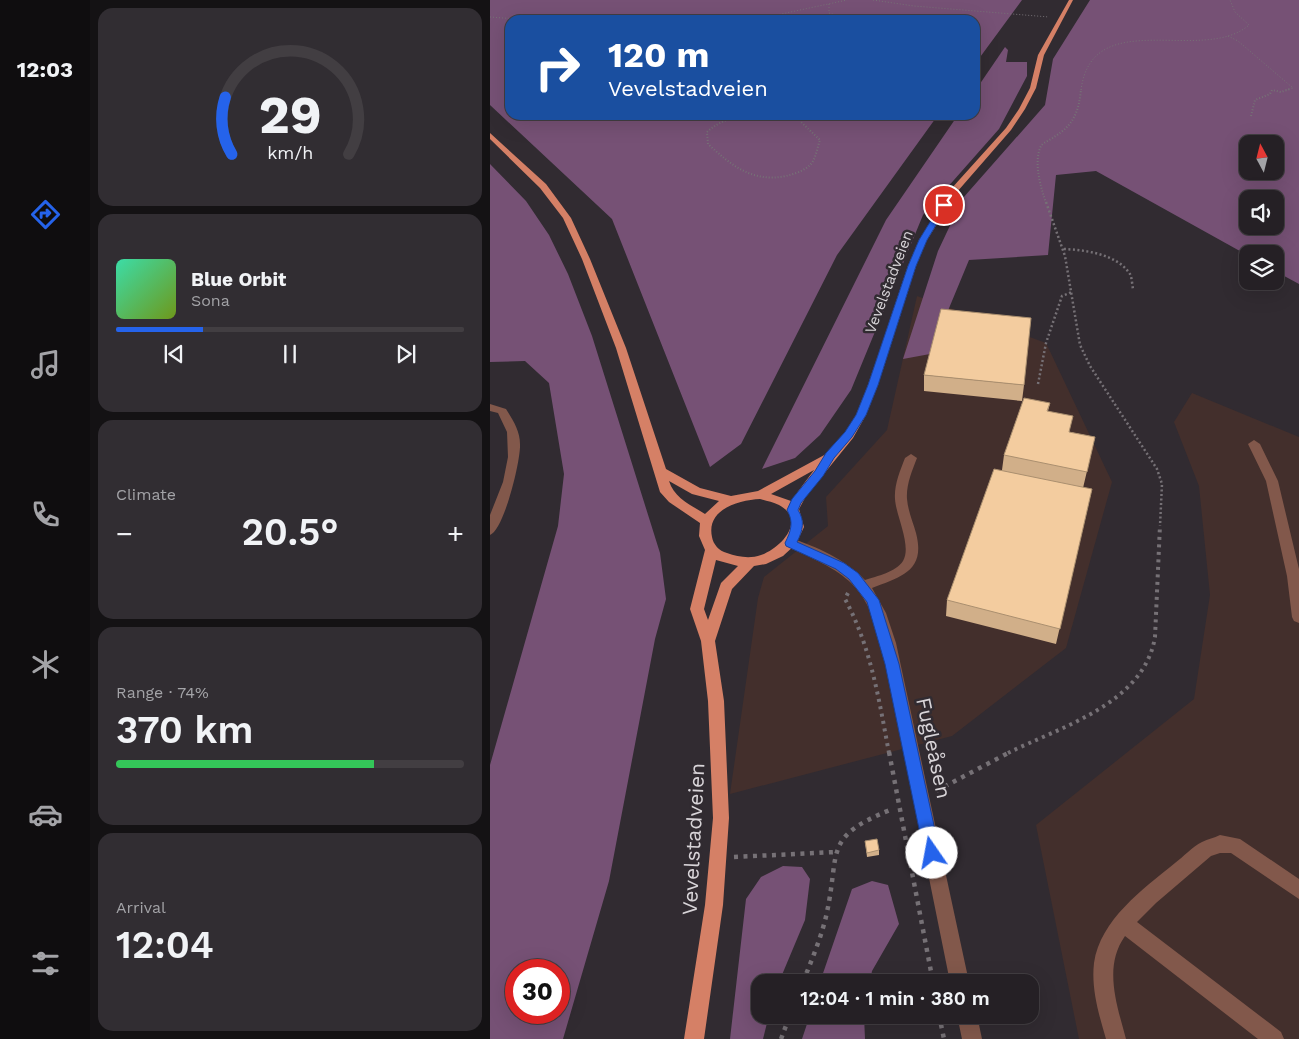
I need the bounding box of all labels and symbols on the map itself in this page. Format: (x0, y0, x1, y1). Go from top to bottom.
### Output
north arrow (1239, 135, 1284, 180)
pin (923, 184, 965, 226)
street label: Vevelstadveien (861, 228, 917, 336)
street label: Fugleåsen (911, 695, 957, 801)
street label: Vevelstadveien (677, 762, 709, 916)
position arrow (905, 826, 957, 878)
speed limit sign: 30 (505, 959, 570, 1024)

